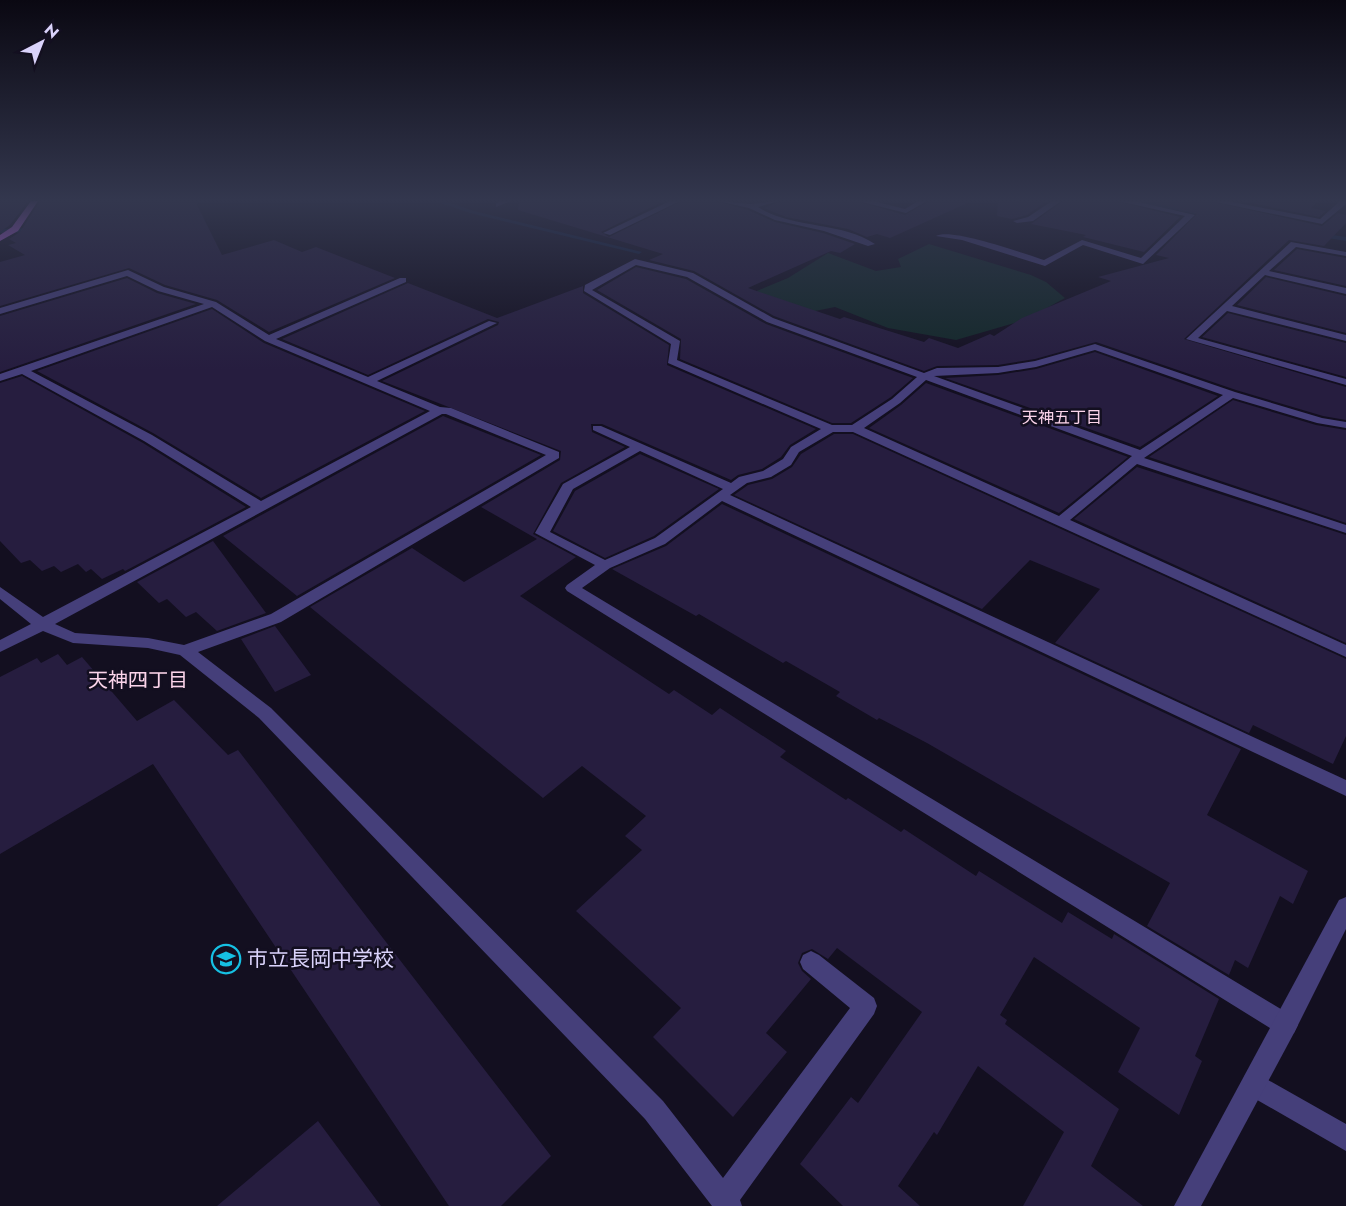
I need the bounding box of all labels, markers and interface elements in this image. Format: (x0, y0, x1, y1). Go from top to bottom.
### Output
north arrow (12, 12, 72, 72)
text: N (39, 18, 64, 44)
district label: 天神五丁目 (1022, 406, 1102, 429)
district label: 天神四丁目 (88, 666, 188, 695)
school or university icon: 市立長岡中学校 (210, 943, 242, 975)
place label: 市立長岡中学校 (247, 944, 394, 974)

